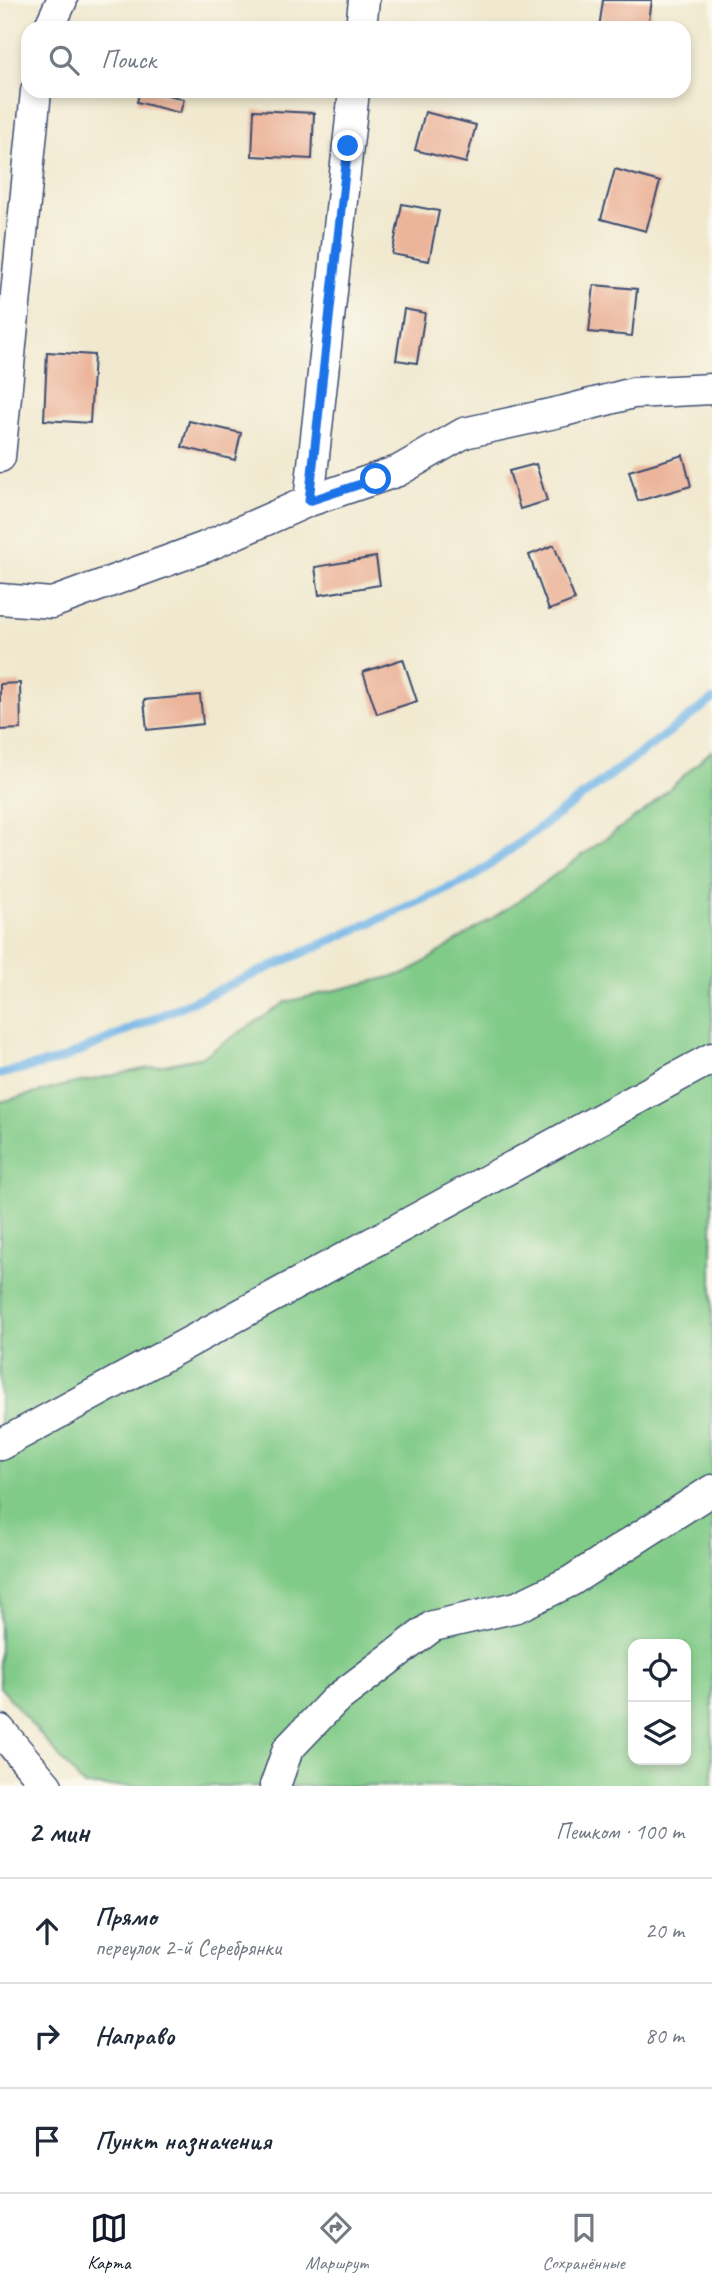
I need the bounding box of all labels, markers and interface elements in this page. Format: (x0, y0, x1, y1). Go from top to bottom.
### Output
search box (21, 21, 691, 98)
icon: search (45, 41, 83, 79)
text: Поиск (101, 43, 156, 76)
route end (332, 130, 363, 161)
route start (360, 463, 391, 494)
map controls (628, 1639, 691, 1765)
button: locate (628, 1639, 691, 1702)
button: layers (628, 1702, 691, 1765)
text: 2 мин (28, 1813, 89, 1851)
text: Пешком · 100 m (556, 1817, 684, 1846)
text: Прямо (95, 1900, 157, 1933)
icon: ahead (28, 1912, 66, 1950)
text: 20 m (645, 1916, 684, 1945)
text: переулок 2-й Серебрянки (95, 1933, 281, 1962)
icon: right (28, 2017, 66, 2055)
text: Направо (95, 2019, 174, 2052)
text: 80 m (645, 2021, 684, 2050)
icon: arrive (28, 2122, 66, 2160)
text: Пункт назначения (95, 2124, 271, 2157)
tab: Карта (87, 2209, 131, 2275)
tab: Маршрут (305, 2209, 368, 2275)
tab: Сохранённые (542, 2209, 625, 2275)

